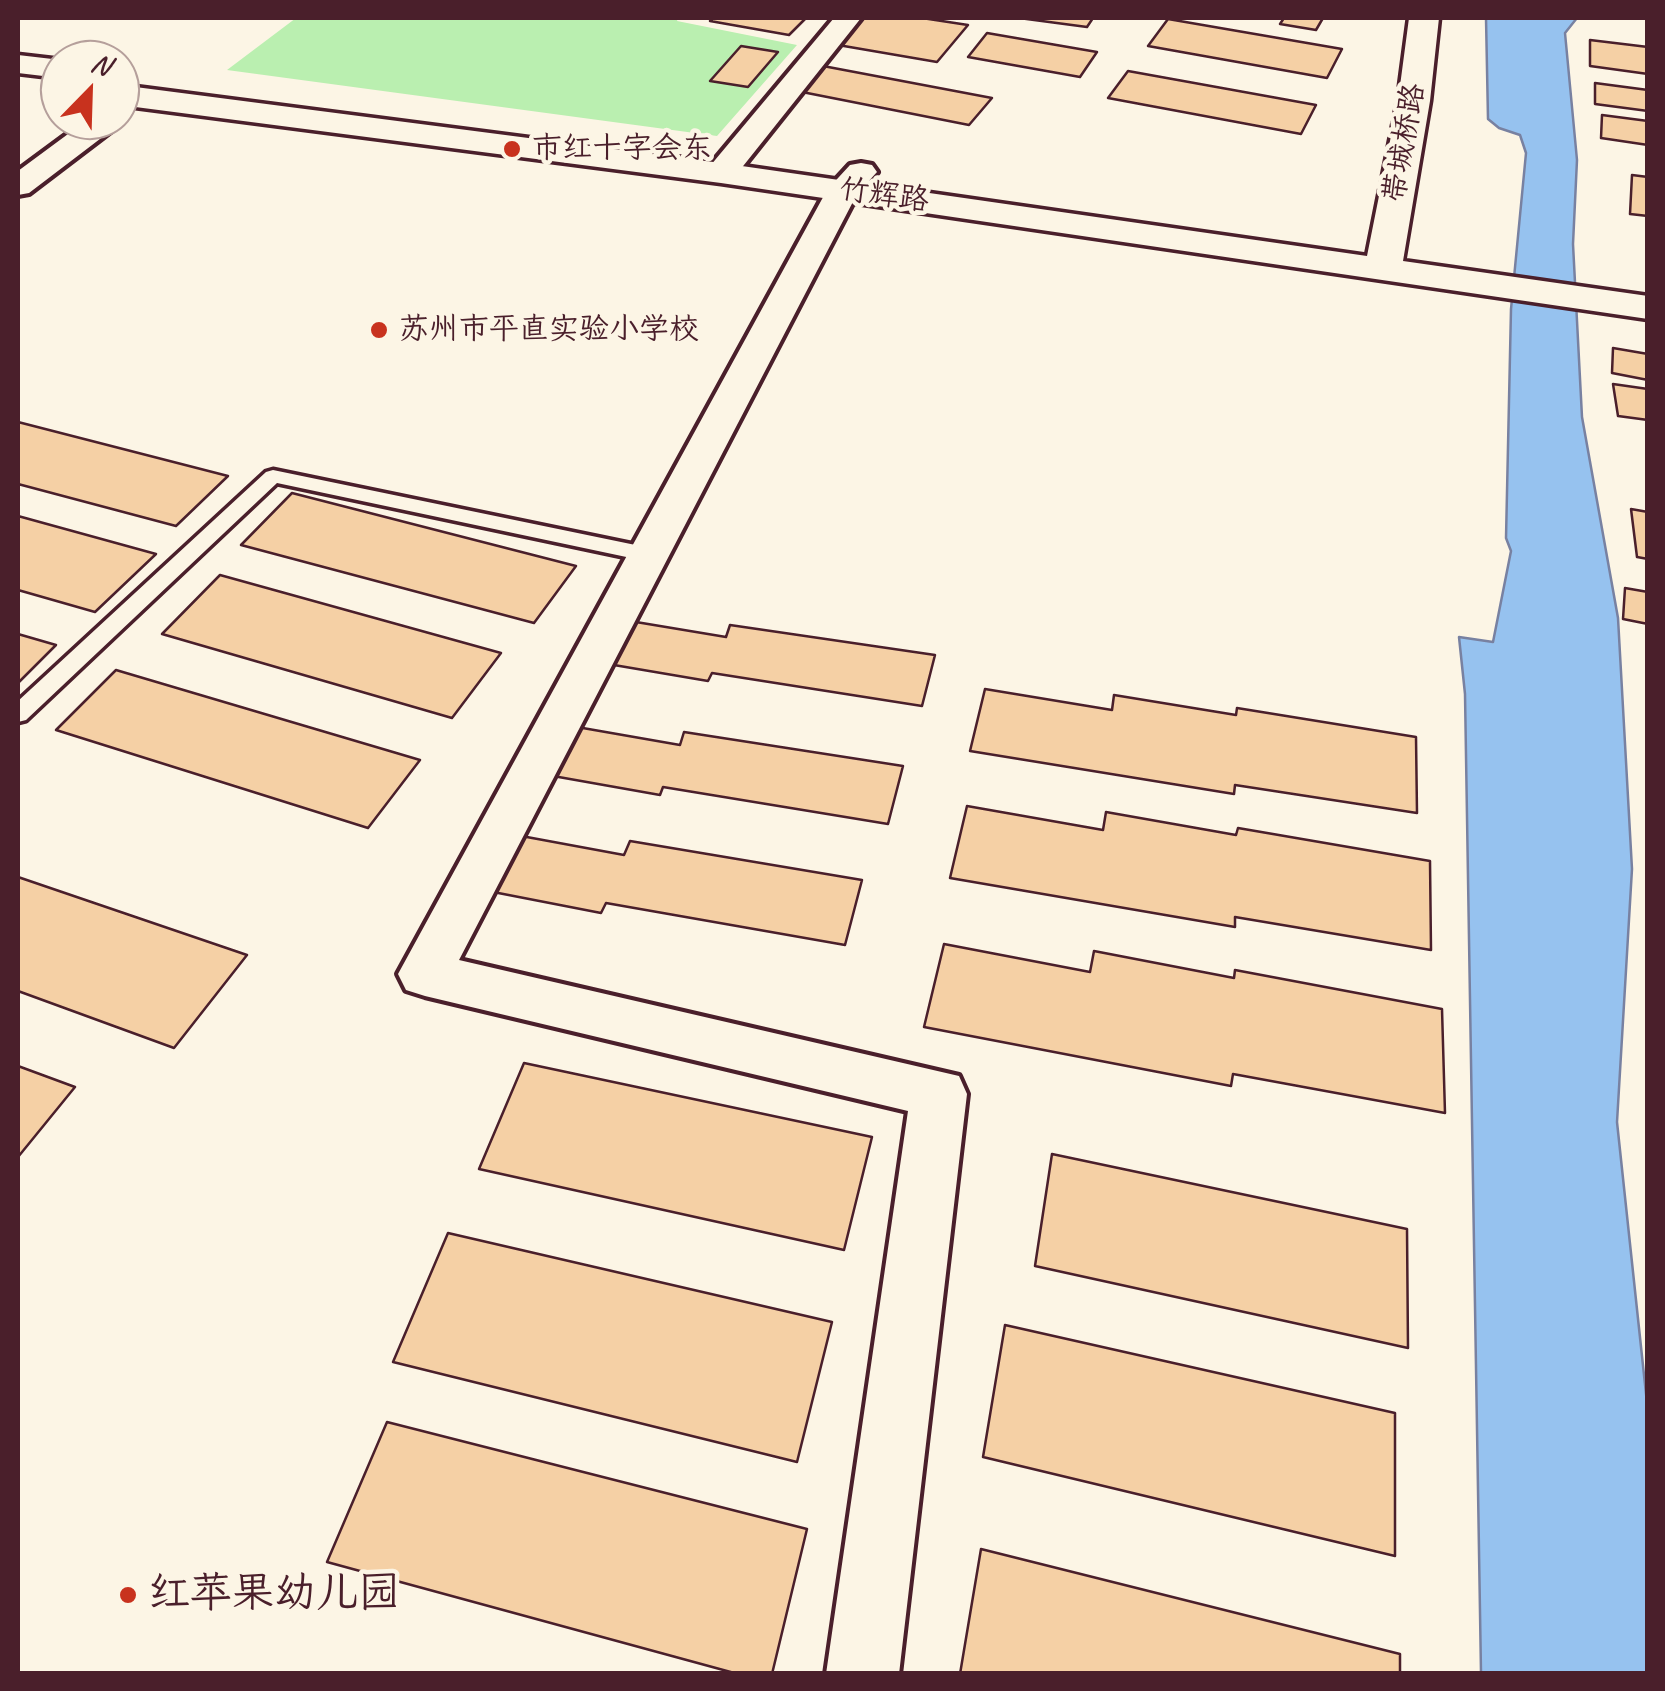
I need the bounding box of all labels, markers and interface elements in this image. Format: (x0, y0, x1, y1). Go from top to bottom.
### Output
north arrow (40, 40, 140, 140)
text: N (86, 44, 116, 83)
street label: 带城桥路 (1377, 81, 1433, 205)
place label: 市红十字会东 (532, 131, 712, 167)
marker: 市红十字会东 (501, 138, 523, 160)
street label: 竹辉路 (837, 172, 931, 220)
place label: 苏州市平直实验小学校 (399, 312, 699, 348)
marker: 苏州市平直实验小学校 (368, 319, 390, 341)
place label: 红苹果幼儿园 (148, 1570, 400, 1620)
marker: 红苹果幼儿园 (117, 1584, 139, 1606)

